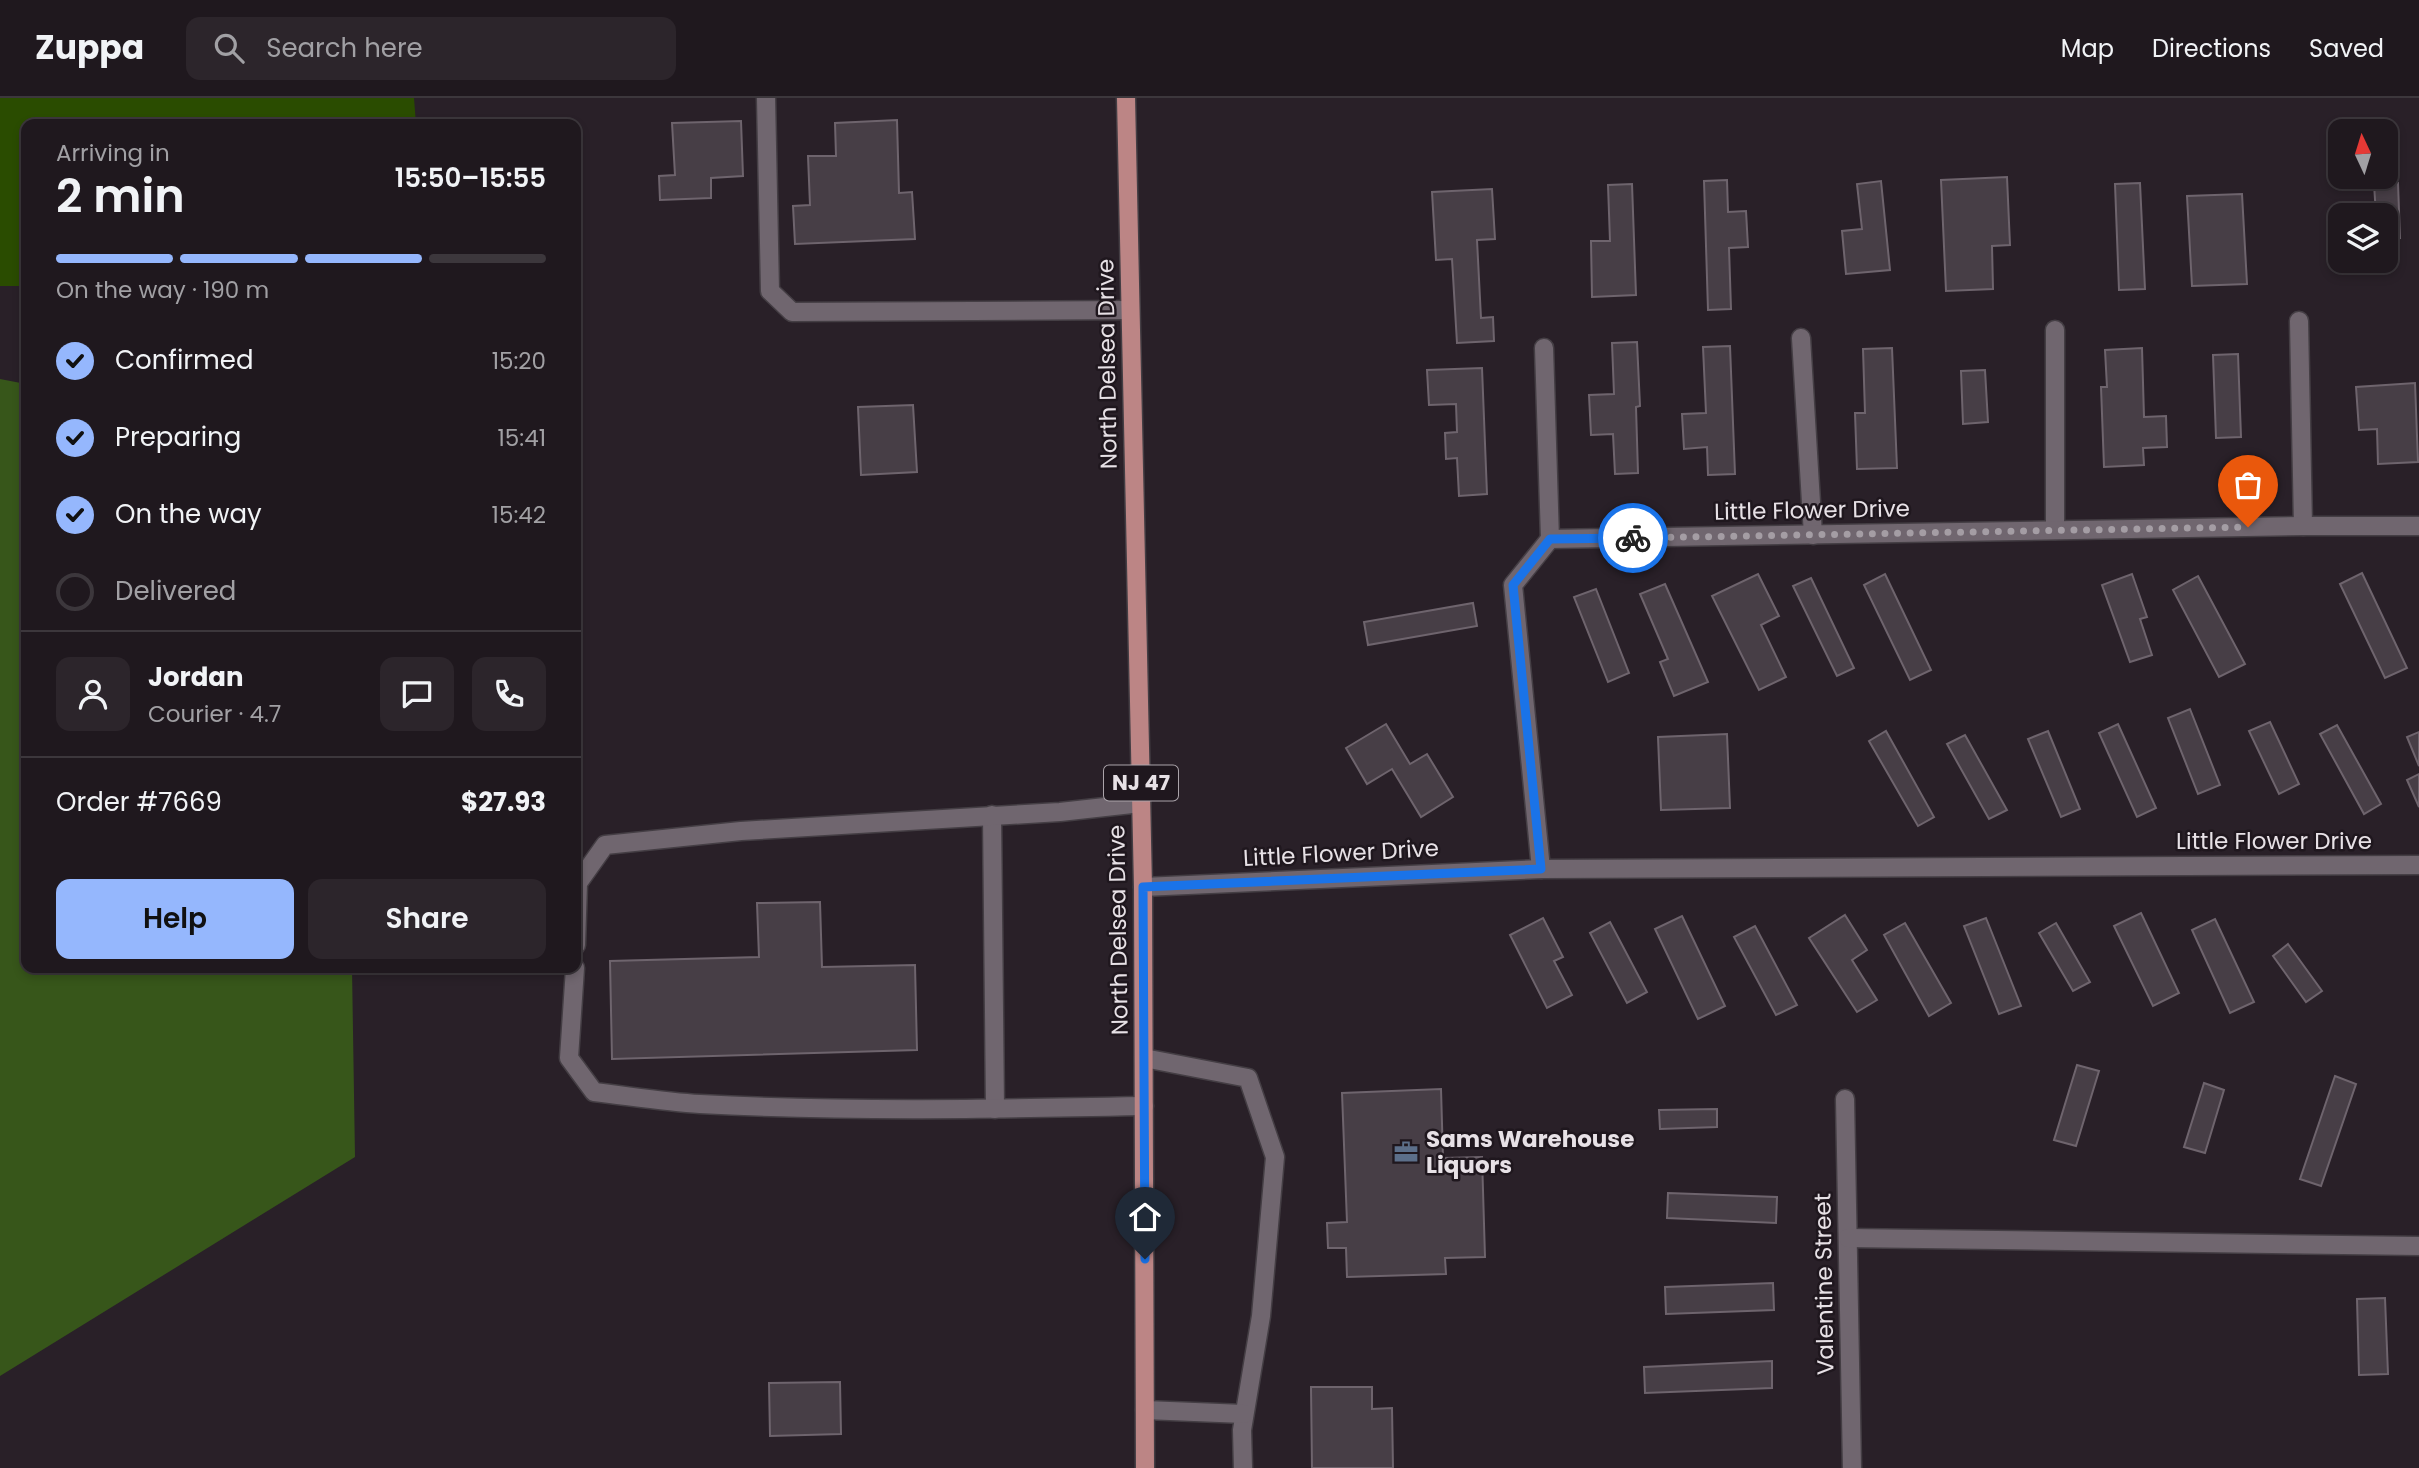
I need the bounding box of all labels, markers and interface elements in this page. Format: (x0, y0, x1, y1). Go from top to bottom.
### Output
search box (186, 17, 676, 80)
text: Zuppa (35, 24, 144, 71)
icon: search (210, 29, 248, 67)
text: Search here (266, 30, 423, 66)
text: Map (2061, 32, 2114, 65)
text: Directions (2152, 32, 2271, 65)
text: Saved (2309, 32, 2384, 65)
north arrow (2328, 119, 2398, 189)
map controls (2328, 119, 2398, 273)
text: Arriving in (56, 137, 170, 169)
text: 15:50–15:55 (395, 160, 546, 196)
text: 2 min (56, 164, 185, 228)
button: layers (2328, 203, 2398, 273)
street label: North Delsea Drive (1089, 258, 1125, 470)
text: On the way · 190 m (56, 274, 269, 306)
icon: check (56, 342, 94, 380)
text: Confirmed (115, 342, 253, 378)
text: 15:20 (492, 345, 546, 377)
icon: check (56, 419, 94, 457)
text: Preparing (115, 419, 241, 455)
text: 15:41 (497, 422, 546, 454)
pin (2218, 455, 2278, 527)
icon: bag (2229, 466, 2267, 504)
street label: Little Flower Drive (1714, 492, 1910, 528)
icon: check (56, 496, 94, 534)
text: On the way (115, 496, 262, 532)
text: 15:42 (492, 499, 546, 531)
courier (1598, 503, 1668, 573)
icon: bike (1614, 519, 1652, 557)
text: Delivered (115, 573, 236, 609)
button: person (56, 657, 130, 731)
button: chat (380, 657, 454, 731)
button: phone (472, 657, 546, 731)
text: Jordan (148, 659, 244, 695)
text: Courier · 4.7 (148, 698, 281, 730)
road number: NJ 47 (1104, 766, 1178, 800)
text: Order #7669 (56, 784, 222, 820)
text: $27.93 (461, 784, 546, 820)
street label: North Delsea Drive (1100, 824, 1136, 1036)
street label: Little Flower Drive (2176, 825, 2372, 857)
street label: Little Flower Drive (1242, 832, 1440, 874)
button: Help (56, 879, 294, 959)
button: Share (308, 879, 546, 959)
place label: Sams Warehouse Liquors (1426, 1123, 1634, 1181)
office icon: Sams Warehouse Liquors (1392, 1138, 1420, 1166)
pin (1115, 1187, 1175, 1259)
street label: Valentine Street (1806, 1193, 1842, 1375)
icon: home (1126, 1198, 1164, 1236)

